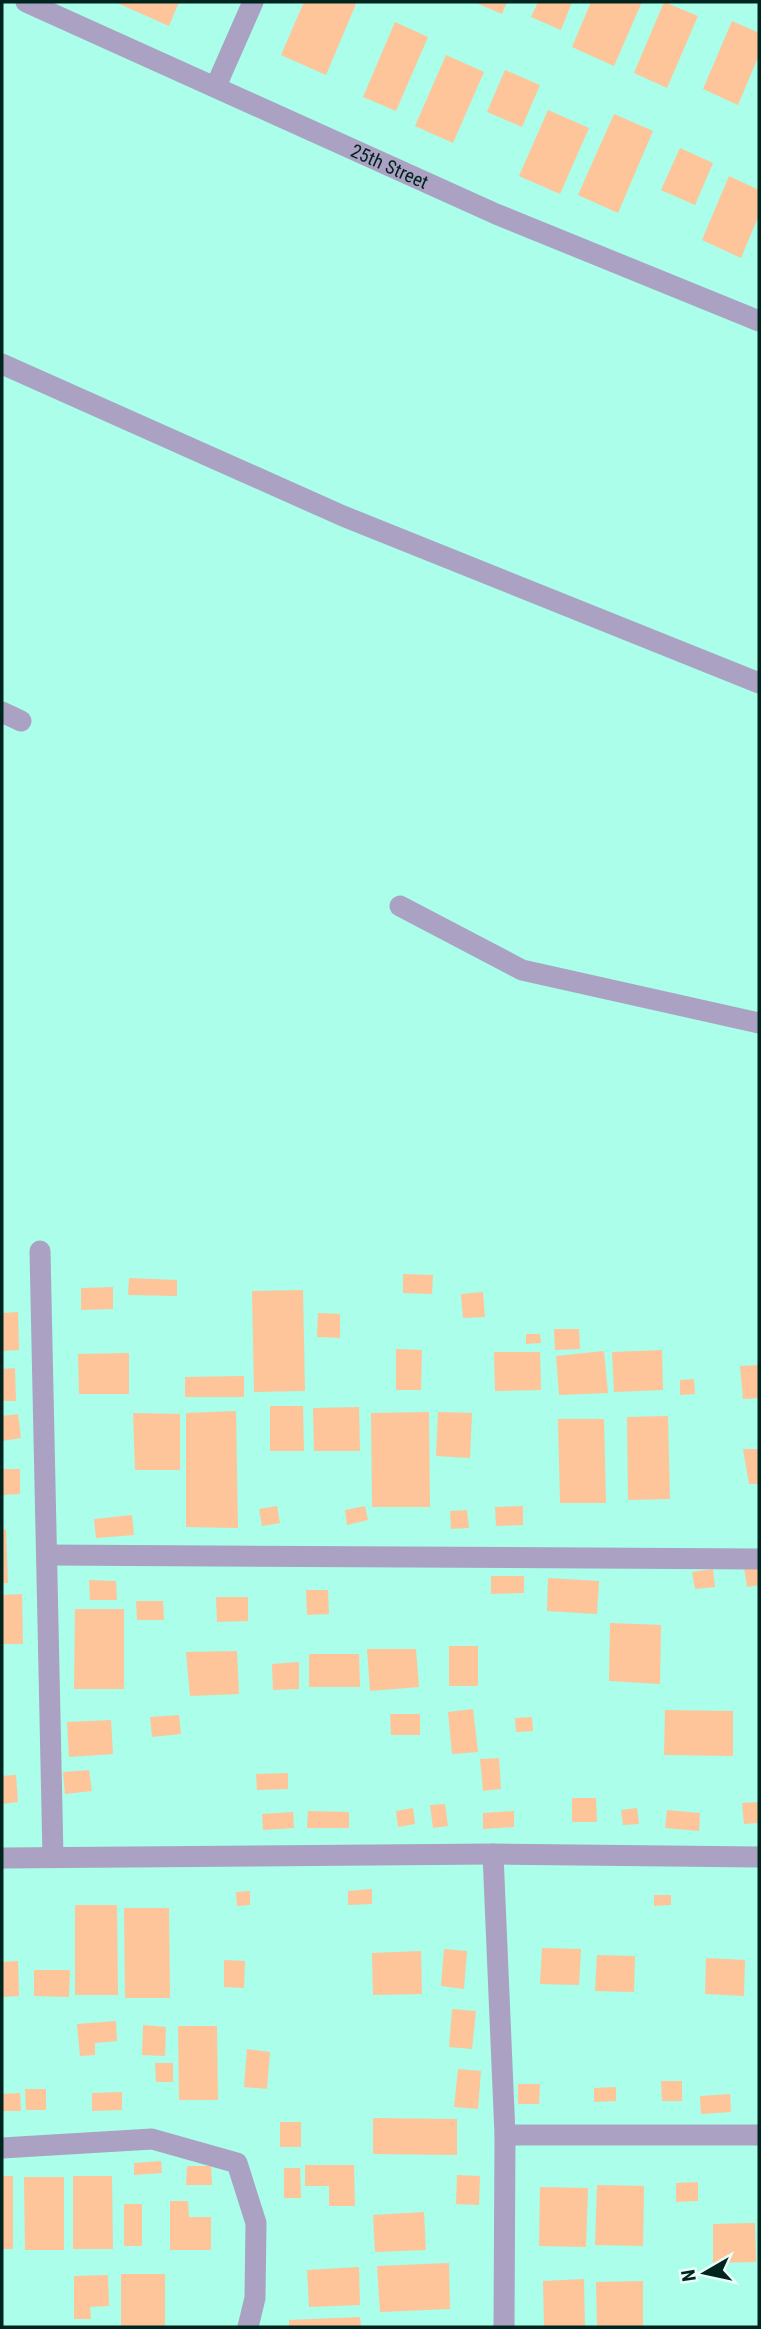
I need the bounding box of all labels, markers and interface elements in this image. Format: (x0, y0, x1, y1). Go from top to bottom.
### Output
street label: 25th Street (347, 139, 432, 194)
north arrow (670, 2238, 740, 2308)
text: N (676, 2268, 701, 2283)

